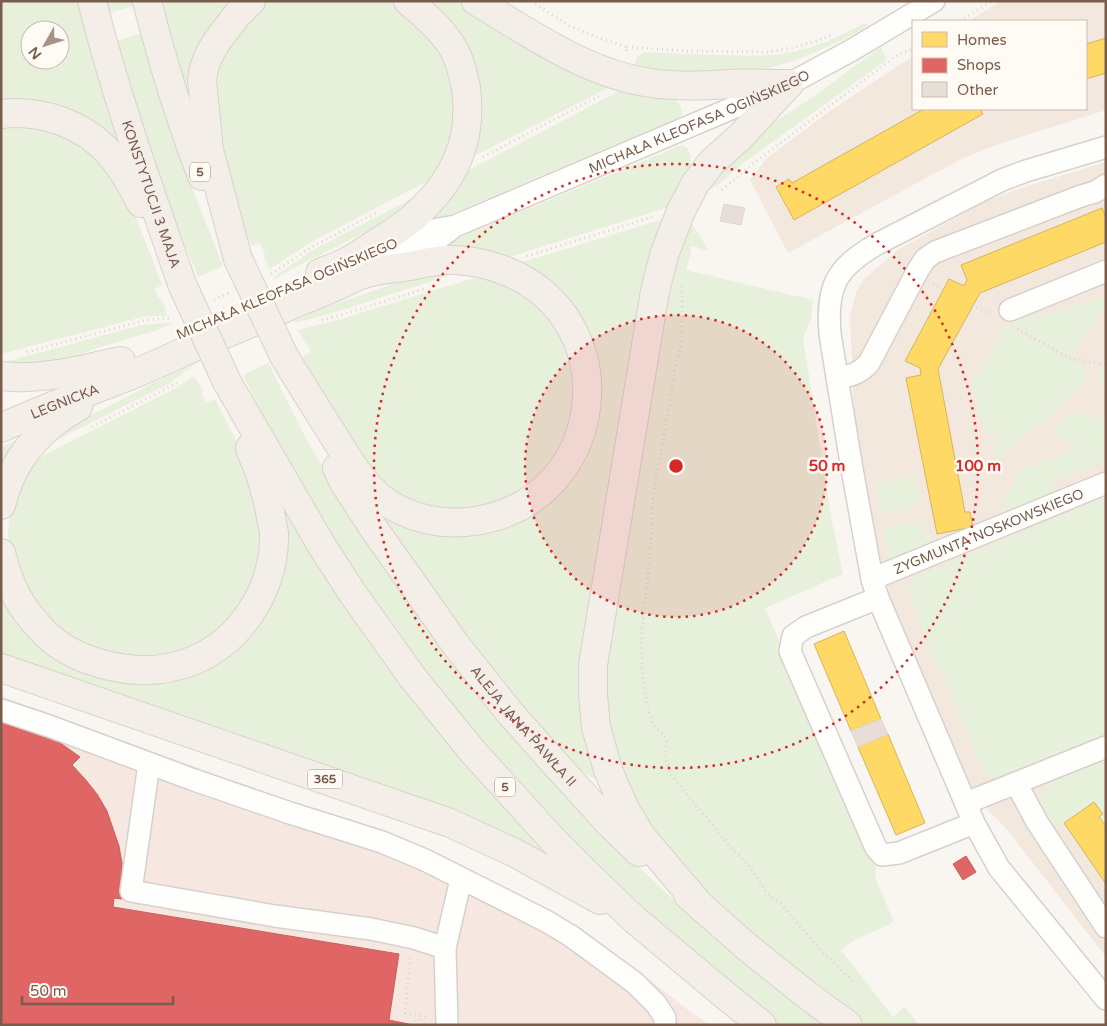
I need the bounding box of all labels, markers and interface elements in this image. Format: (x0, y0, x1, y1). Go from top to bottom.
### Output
north arrow (20, 20, 70, 70)
legend (912, 20, 1087, 110)
text: Homes (957, 31, 1007, 49)
text: N (25, 43, 45, 63)
text: Shops (957, 56, 1001, 74)
street label: MICHAŁA KLEOFASA OGIŃSKIEGO (586, 66, 812, 177)
text: Other (957, 81, 999, 99)
street label: KONSTYTUCJI 3 MAJA (118, 118, 184, 270)
road number: 5 (190, 162, 210, 182)
street label: MICHAŁA KLEOFASA OGIŃSKIEGO (174, 235, 400, 343)
street label: LEGNICKA (28, 380, 101, 423)
centre of rings (667, 457, 685, 475)
text: 50 m (809, 457, 845, 475)
text: 100 m (955, 457, 1001, 475)
street label: ZYGMUNTA NOSKOWSKIEGO (891, 485, 1086, 578)
street label: ALEJA JANA PAWŁA II (467, 662, 580, 790)
road number: 365 (308, 770, 342, 789)
road number: 5 (495, 778, 515, 796)
scale bar (22, 974, 174, 1006)
text: 50 m (30, 982, 67, 1000)

